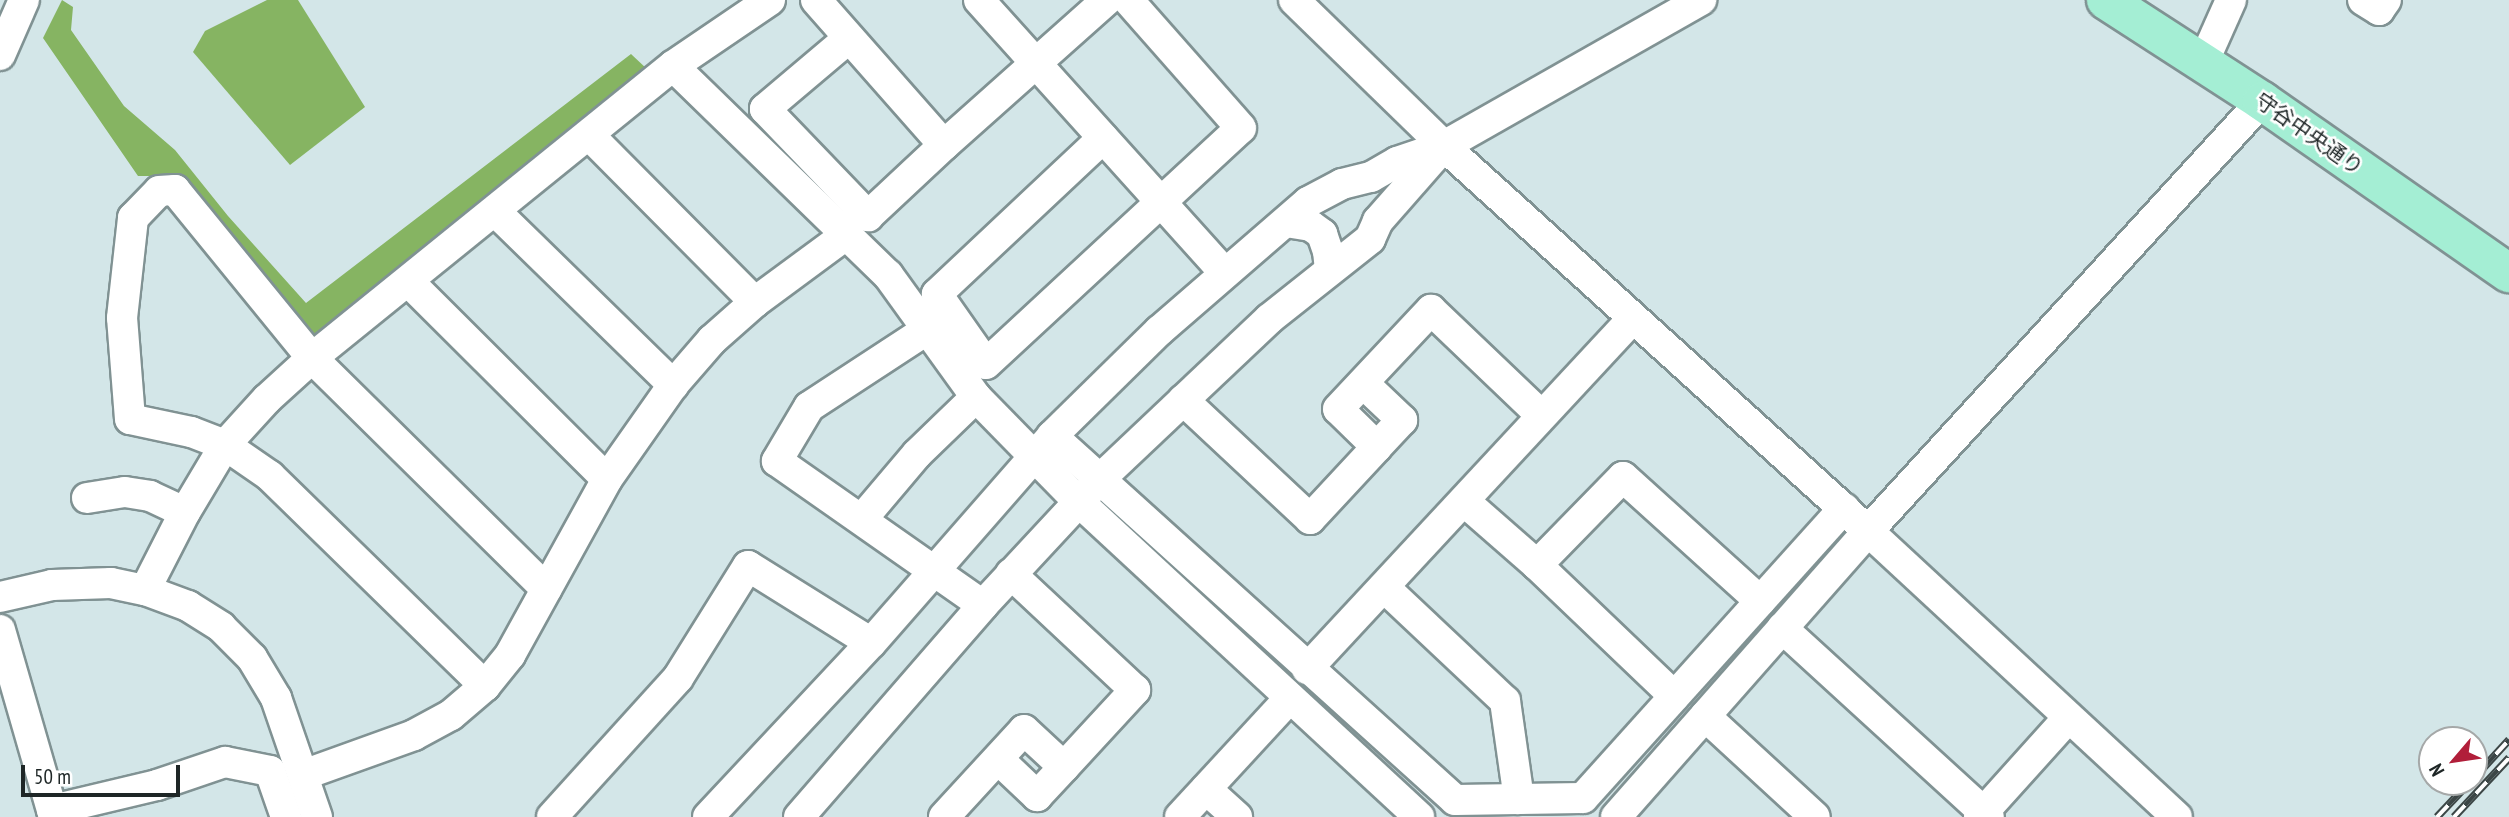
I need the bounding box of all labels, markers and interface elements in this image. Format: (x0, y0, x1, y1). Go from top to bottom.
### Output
street label: 守谷中央通り (2250, 88, 2368, 180)
north arrow (2418, 726, 2488, 796)
scale bar (24, 750, 184, 794)
text: N (2423, 760, 2449, 781)
text: 50 m (34, 763, 71, 790)

